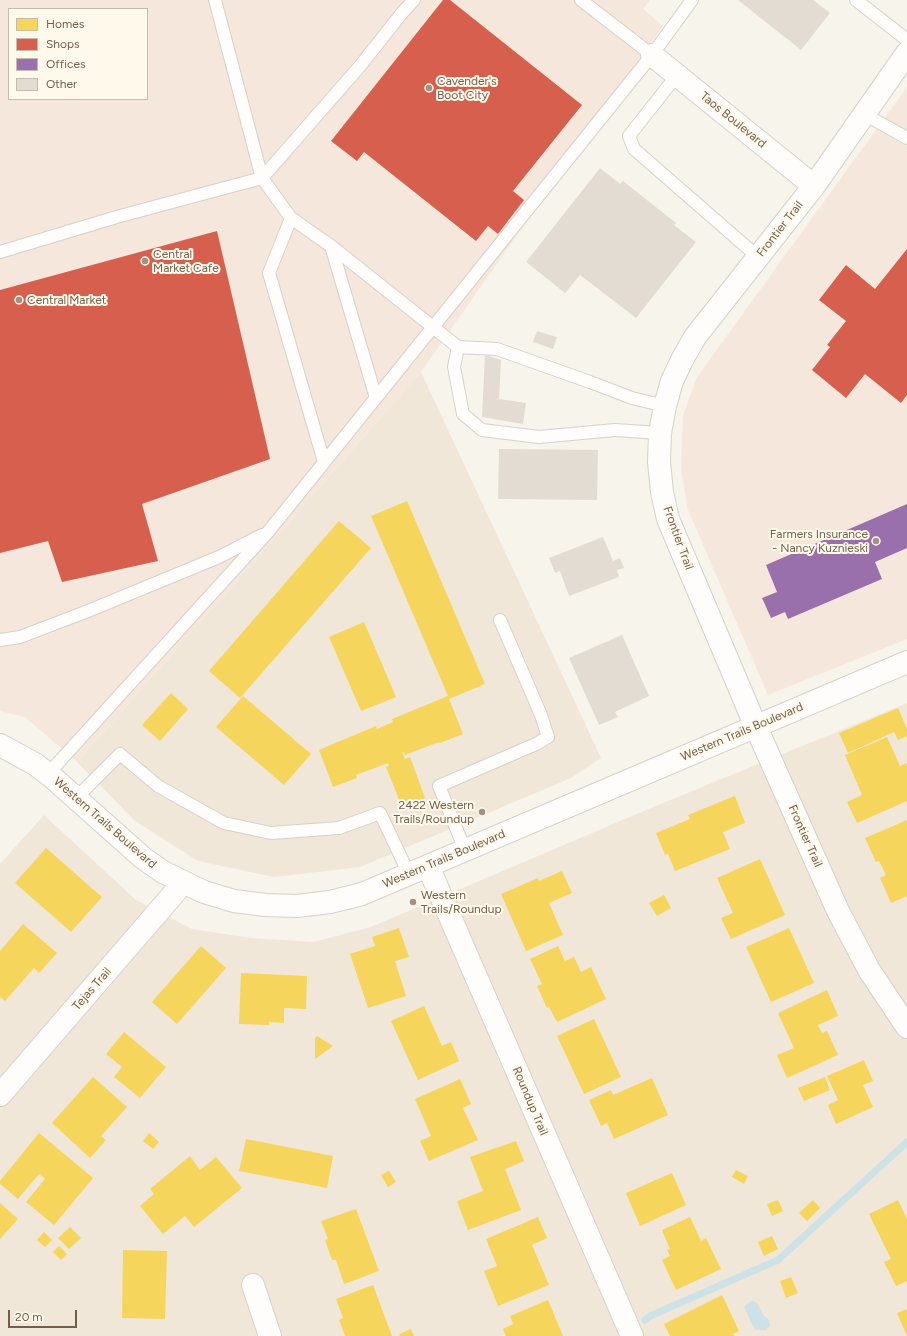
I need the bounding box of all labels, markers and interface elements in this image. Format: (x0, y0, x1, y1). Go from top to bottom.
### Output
legend (8, 8, 148, 100)
text: Homes (46, 17, 84, 31)
text: Shops (46, 37, 80, 51)
text: Offices (46, 57, 86, 71)
place label: Cavender's Boot City (437, 74, 497, 102)
text: Other (46, 77, 77, 91)
marker: Cavender's Boot City (424, 83, 434, 93)
street label: Taos Boulevard (697, 89, 769, 151)
street label: Frontier Trail (754, 198, 806, 260)
place label: Central Market Cafe (153, 247, 219, 275)
marker: Central Market Cafe (140, 256, 150, 266)
place label: Central Market (27, 293, 106, 307)
marker: Central Market (14, 295, 24, 305)
street label: Frontier Trail (660, 504, 696, 572)
place label: Farmers Insurance - Nancy Kuznieski (770, 527, 868, 555)
marker: Farmers Insurance - Nancy Kuznieski (871, 536, 881, 546)
street label: Western Trails Boulevard (679, 700, 805, 764)
street label: Western Trails Boulevard (51, 774, 159, 872)
place label: 2422 Western Trails/Roundup (393, 798, 474, 826)
street label: Frontier Trail (785, 803, 825, 869)
marker: 2422 Western Trails/Roundup (477, 807, 487, 817)
street label: Western Trails Boulevard (381, 827, 507, 891)
place label: Western Trails/Roundup (421, 888, 502, 916)
marker: Western Trails/Roundup (408, 897, 418, 907)
street label: Tejas Trail (70, 965, 114, 1013)
street label: Roundup Trail (509, 1064, 551, 1138)
scale bar (10, 1302, 79, 1328)
text: 20 m (15, 1310, 43, 1324)

